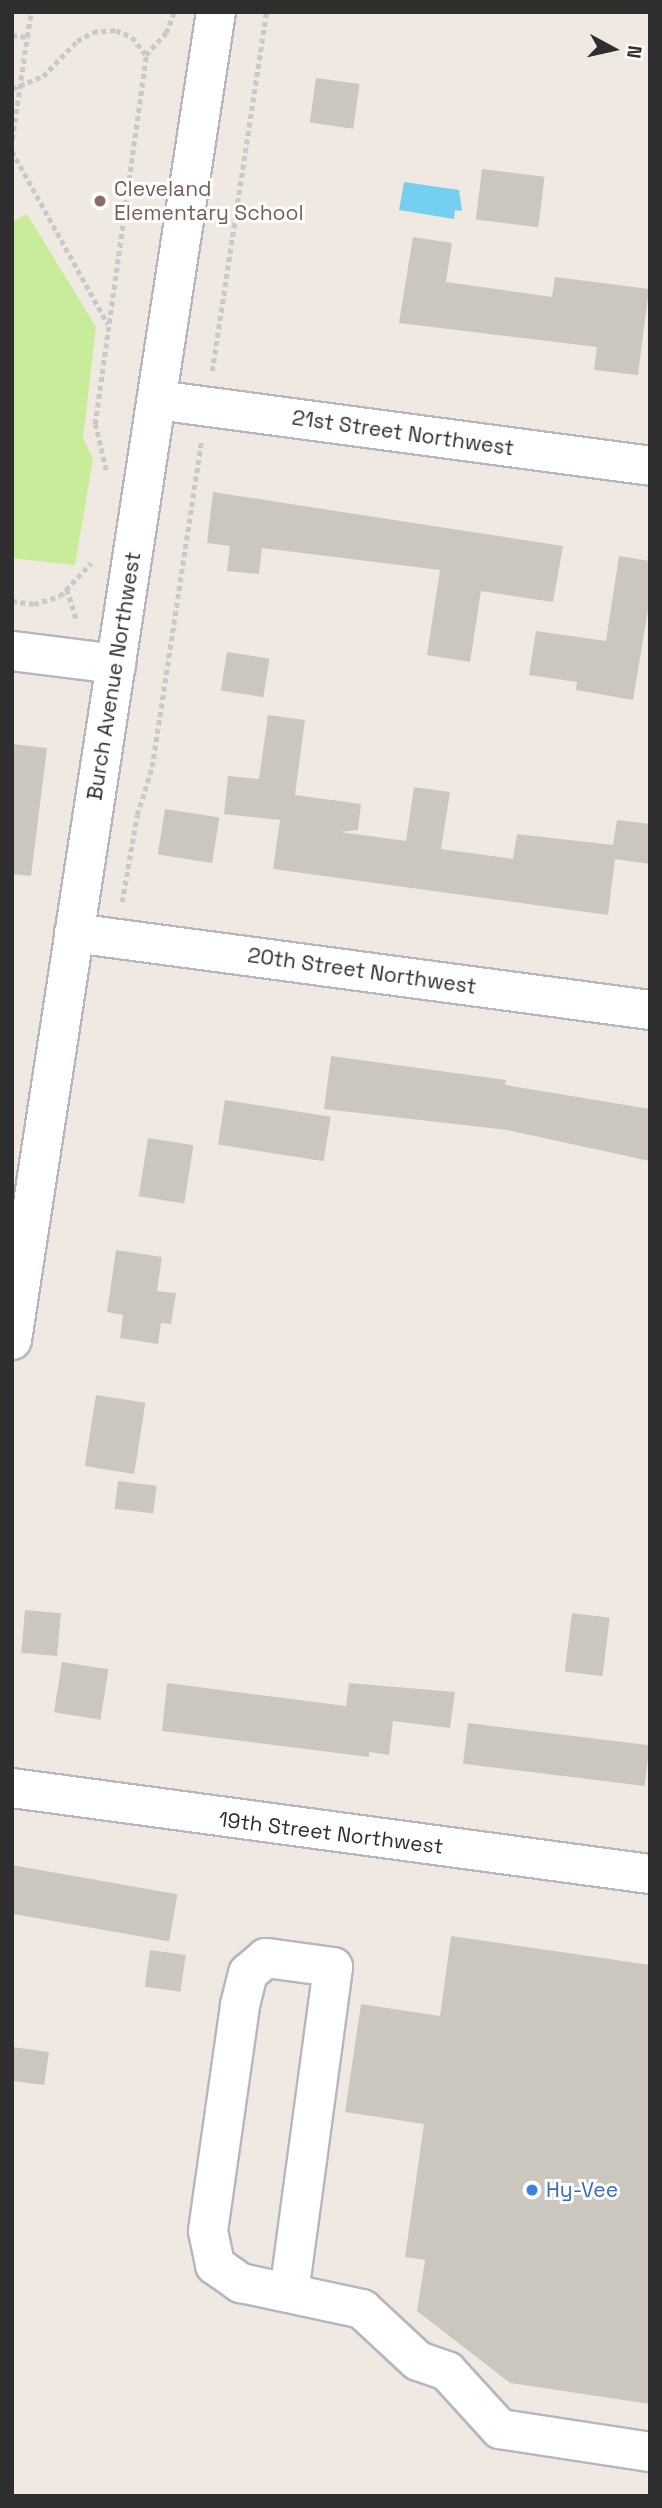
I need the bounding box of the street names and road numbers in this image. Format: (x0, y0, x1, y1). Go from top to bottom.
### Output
street label: 21st Street Northwest (290, 405, 516, 461)
street label: Burch Avenue Northwest (82, 550, 146, 802)
street label: 20th Street Northwest (246, 942, 478, 1000)
street label: 19th Street Northwest (217, 1807, 445, 1859)

